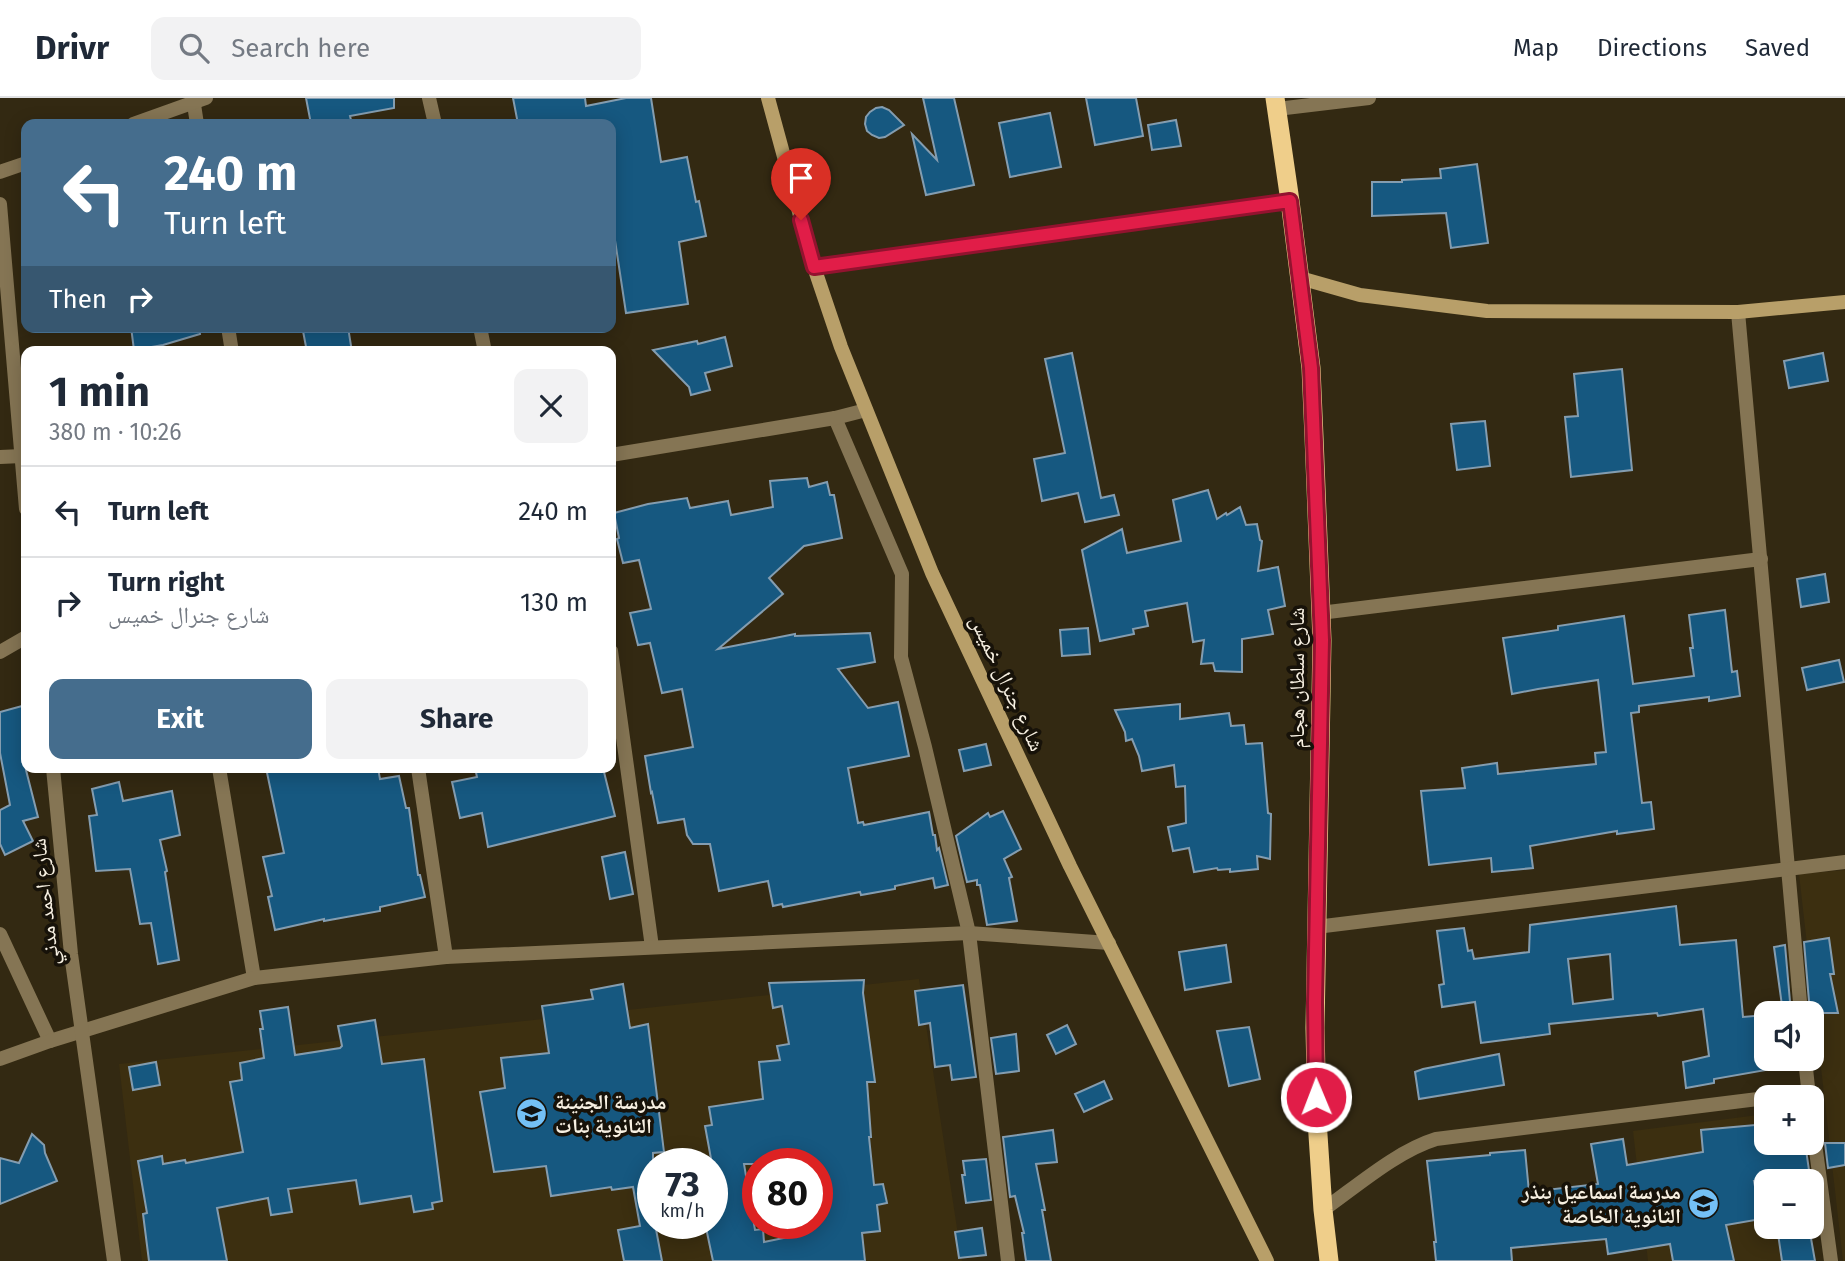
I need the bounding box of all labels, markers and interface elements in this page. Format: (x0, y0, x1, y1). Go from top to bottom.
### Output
search box (151, 17, 641, 80)
text: Drivr (35, 28, 109, 68)
icon: search (175, 29, 213, 67)
text: Search here (231, 33, 370, 64)
text: Map (1513, 34, 1559, 62)
text: Directions (1597, 34, 1707, 62)
text: Saved (1745, 34, 1810, 62)
text: 240 m (164, 144, 297, 203)
icon: left (49, 147, 140, 238)
pin (771, 148, 831, 220)
icon: arrive (782, 159, 820, 197)
text: Turn left (164, 204, 286, 242)
icon: right (121, 280, 159, 318)
text: Then (49, 284, 107, 315)
text: 1 min (49, 367, 150, 417)
button: close (514, 369, 588, 443)
text: 380 m · 10:26 (49, 418, 181, 446)
icon: left (49, 493, 87, 531)
text: Turn left (108, 496, 209, 527)
text: 240 m (518, 496, 588, 527)
text: Turn right (108, 567, 225, 598)
icon: right (49, 584, 87, 622)
text: 130 m (520, 587, 588, 618)
text: شارع جنرال خميس (108, 601, 270, 629)
street label: شارع سلطان هجام (1284, 607, 1311, 749)
street label: شارع جنرال خميس (964, 611, 1050, 755)
button: Exit (49, 679, 312, 759)
button: Share (326, 679, 588, 759)
street label: شارع احمد مدني (25, 837, 68, 967)
map controls (1754, 1001, 1824, 1239)
button: sound (1754, 1001, 1824, 1071)
position arrow (1279, 1060, 1353, 1134)
button: + (1754, 1085, 1824, 1155)
place label: مدرسة الجنينة الثانوية بنات (555, 1089, 666, 1139)
school or university icon: مدرسة الجنينة الثانوية بنات (515, 1097, 549, 1131)
speed limit sign: 80 (742, 1148, 833, 1239)
text: 73 (665, 1163, 700, 1205)
button: − (1754, 1169, 1824, 1239)
place label: مدرسة اسماعيل بنذر الثانوية الخاصة (1521, 1179, 1681, 1229)
school or university icon: مدرسة اسماعيل بنذر الثانوية الخاصة (1687, 1187, 1721, 1221)
text: km/h (660, 1200, 705, 1222)

